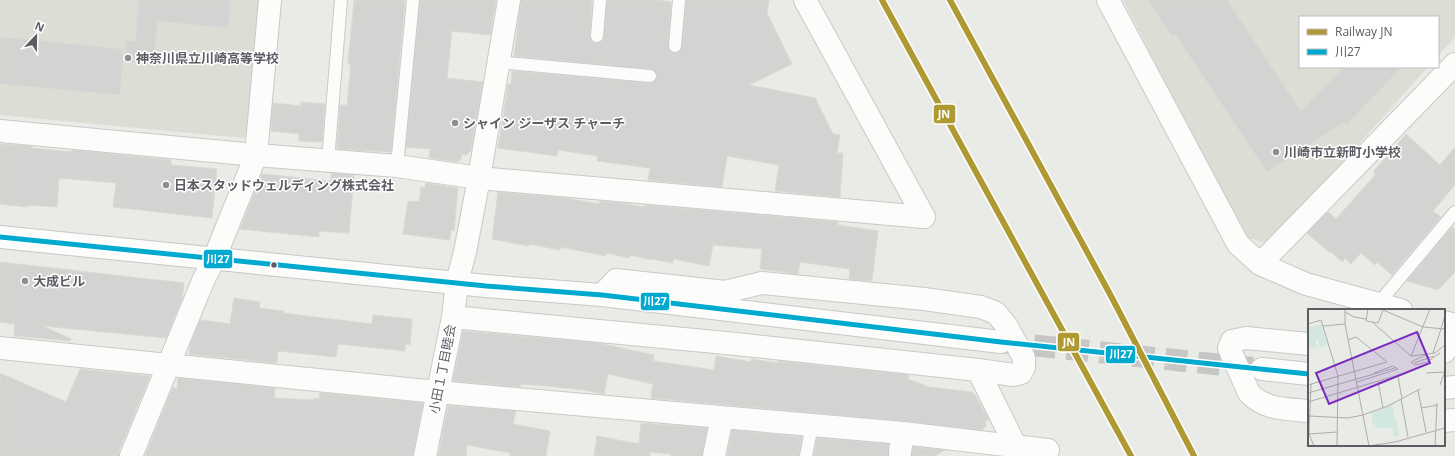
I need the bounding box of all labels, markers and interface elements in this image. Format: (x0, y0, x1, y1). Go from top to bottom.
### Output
north arrow (16, 16, 56, 56)
legend (1299, 16, 1439, 68)
text: N (33, 18, 47, 35)
text: Railway JN (1335, 23, 1393, 40)
text: 川27 (1335, 43, 1361, 60)
place label: 神奈川県立川崎高等学校 (136, 49, 279, 67)
marker: 神奈川県立川崎高等学校 (123, 53, 133, 63)
line badge: JN (933, 104, 956, 124)
text: JN (937, 106, 950, 121)
place label: シャイン ジーザス チャーチ (463, 114, 625, 132)
marker: シャイン ジーザス チャーチ (450, 118, 460, 128)
place label: 川崎市立新町小学校 (1284, 143, 1401, 161)
marker: 川崎市立新町小学校 (1271, 147, 1281, 157)
place label: 日本スタッドウェルディング株式会社 (174, 176, 394, 194)
marker: 日本スタッドウェルディング株式会社 (161, 180, 171, 190)
line badge: 川27 (203, 249, 233, 269)
text: 川27 (206, 251, 230, 266)
unlabelled marker (269, 260, 279, 270)
place label: 大成ビル (33, 272, 85, 290)
marker: 大成ビル (20, 276, 30, 286)
line badge: 川27 (640, 292, 670, 311)
text: 川27 (643, 293, 667, 308)
inset map (1308, 309, 1445, 446)
street label: 小田１丁目睦会 (424, 323, 460, 415)
line badge: JN (1057, 332, 1080, 352)
text: JN (1062, 334, 1075, 349)
line badge: 川27 (1105, 345, 1136, 364)
text: 川27 (1109, 346, 1133, 361)

